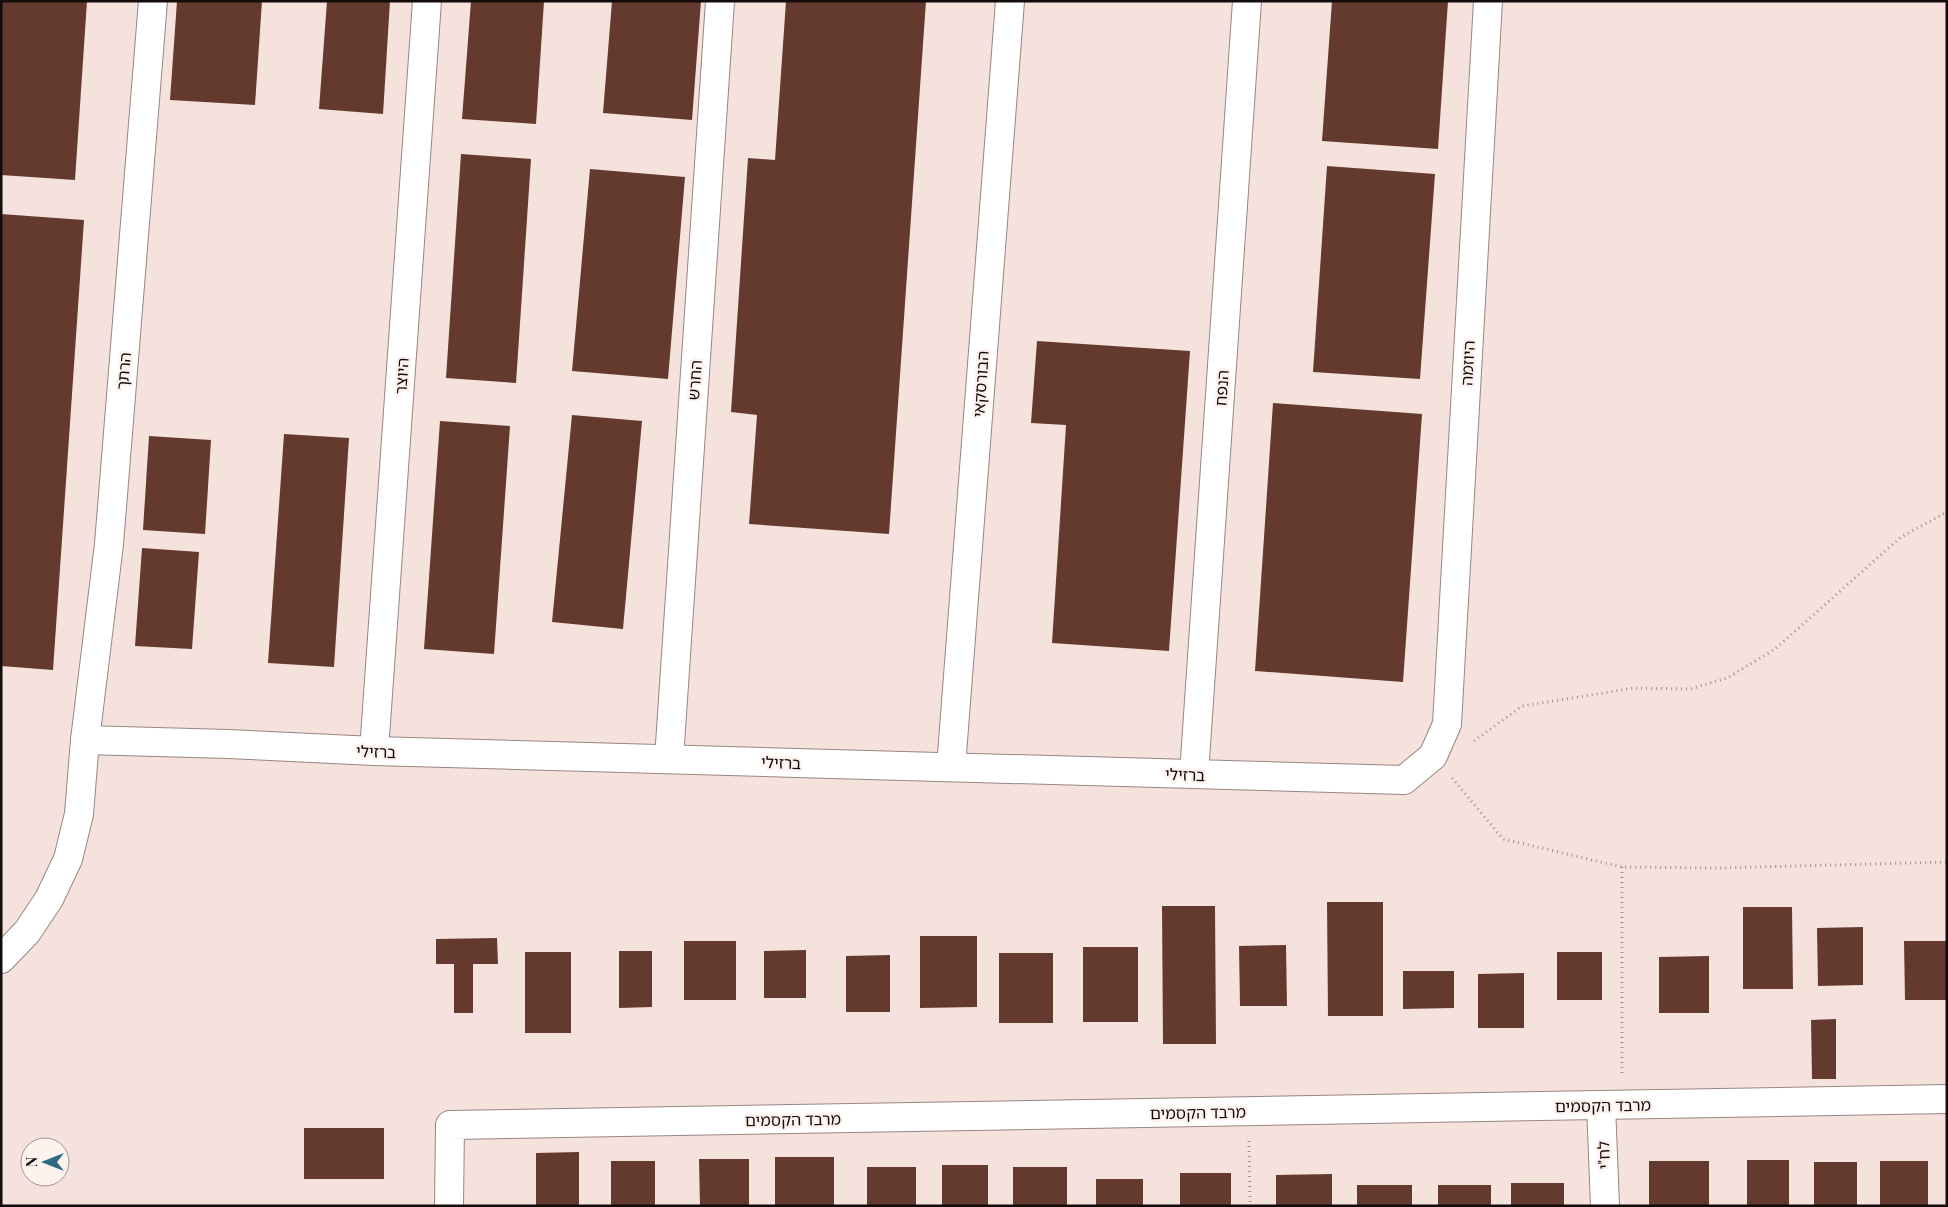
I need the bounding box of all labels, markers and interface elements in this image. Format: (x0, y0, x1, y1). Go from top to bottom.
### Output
street label: היוזמה (1455, 340, 1479, 386)
street label: הבורסקאי (967, 350, 993, 418)
street label: הרתך (111, 351, 135, 391)
street label: היוצר (389, 357, 413, 395)
street label: החרש (682, 359, 706, 401)
street label: הנפח (1209, 369, 1233, 407)
street label: ברזילי (356, 740, 396, 762)
street label: ברזילי (761, 751, 801, 773)
street label: ברזילי (1165, 763, 1205, 785)
street label: מרבד הקסמים (1555, 1094, 1651, 1116)
street label: מרבד הקסמים (1150, 1101, 1246, 1123)
street label: מרבד הקסמים (745, 1108, 841, 1130)
north arrow (20, 1137, 70, 1187)
street label: לח"י (1592, 1140, 1614, 1170)
text: N (22, 1157, 41, 1167)

